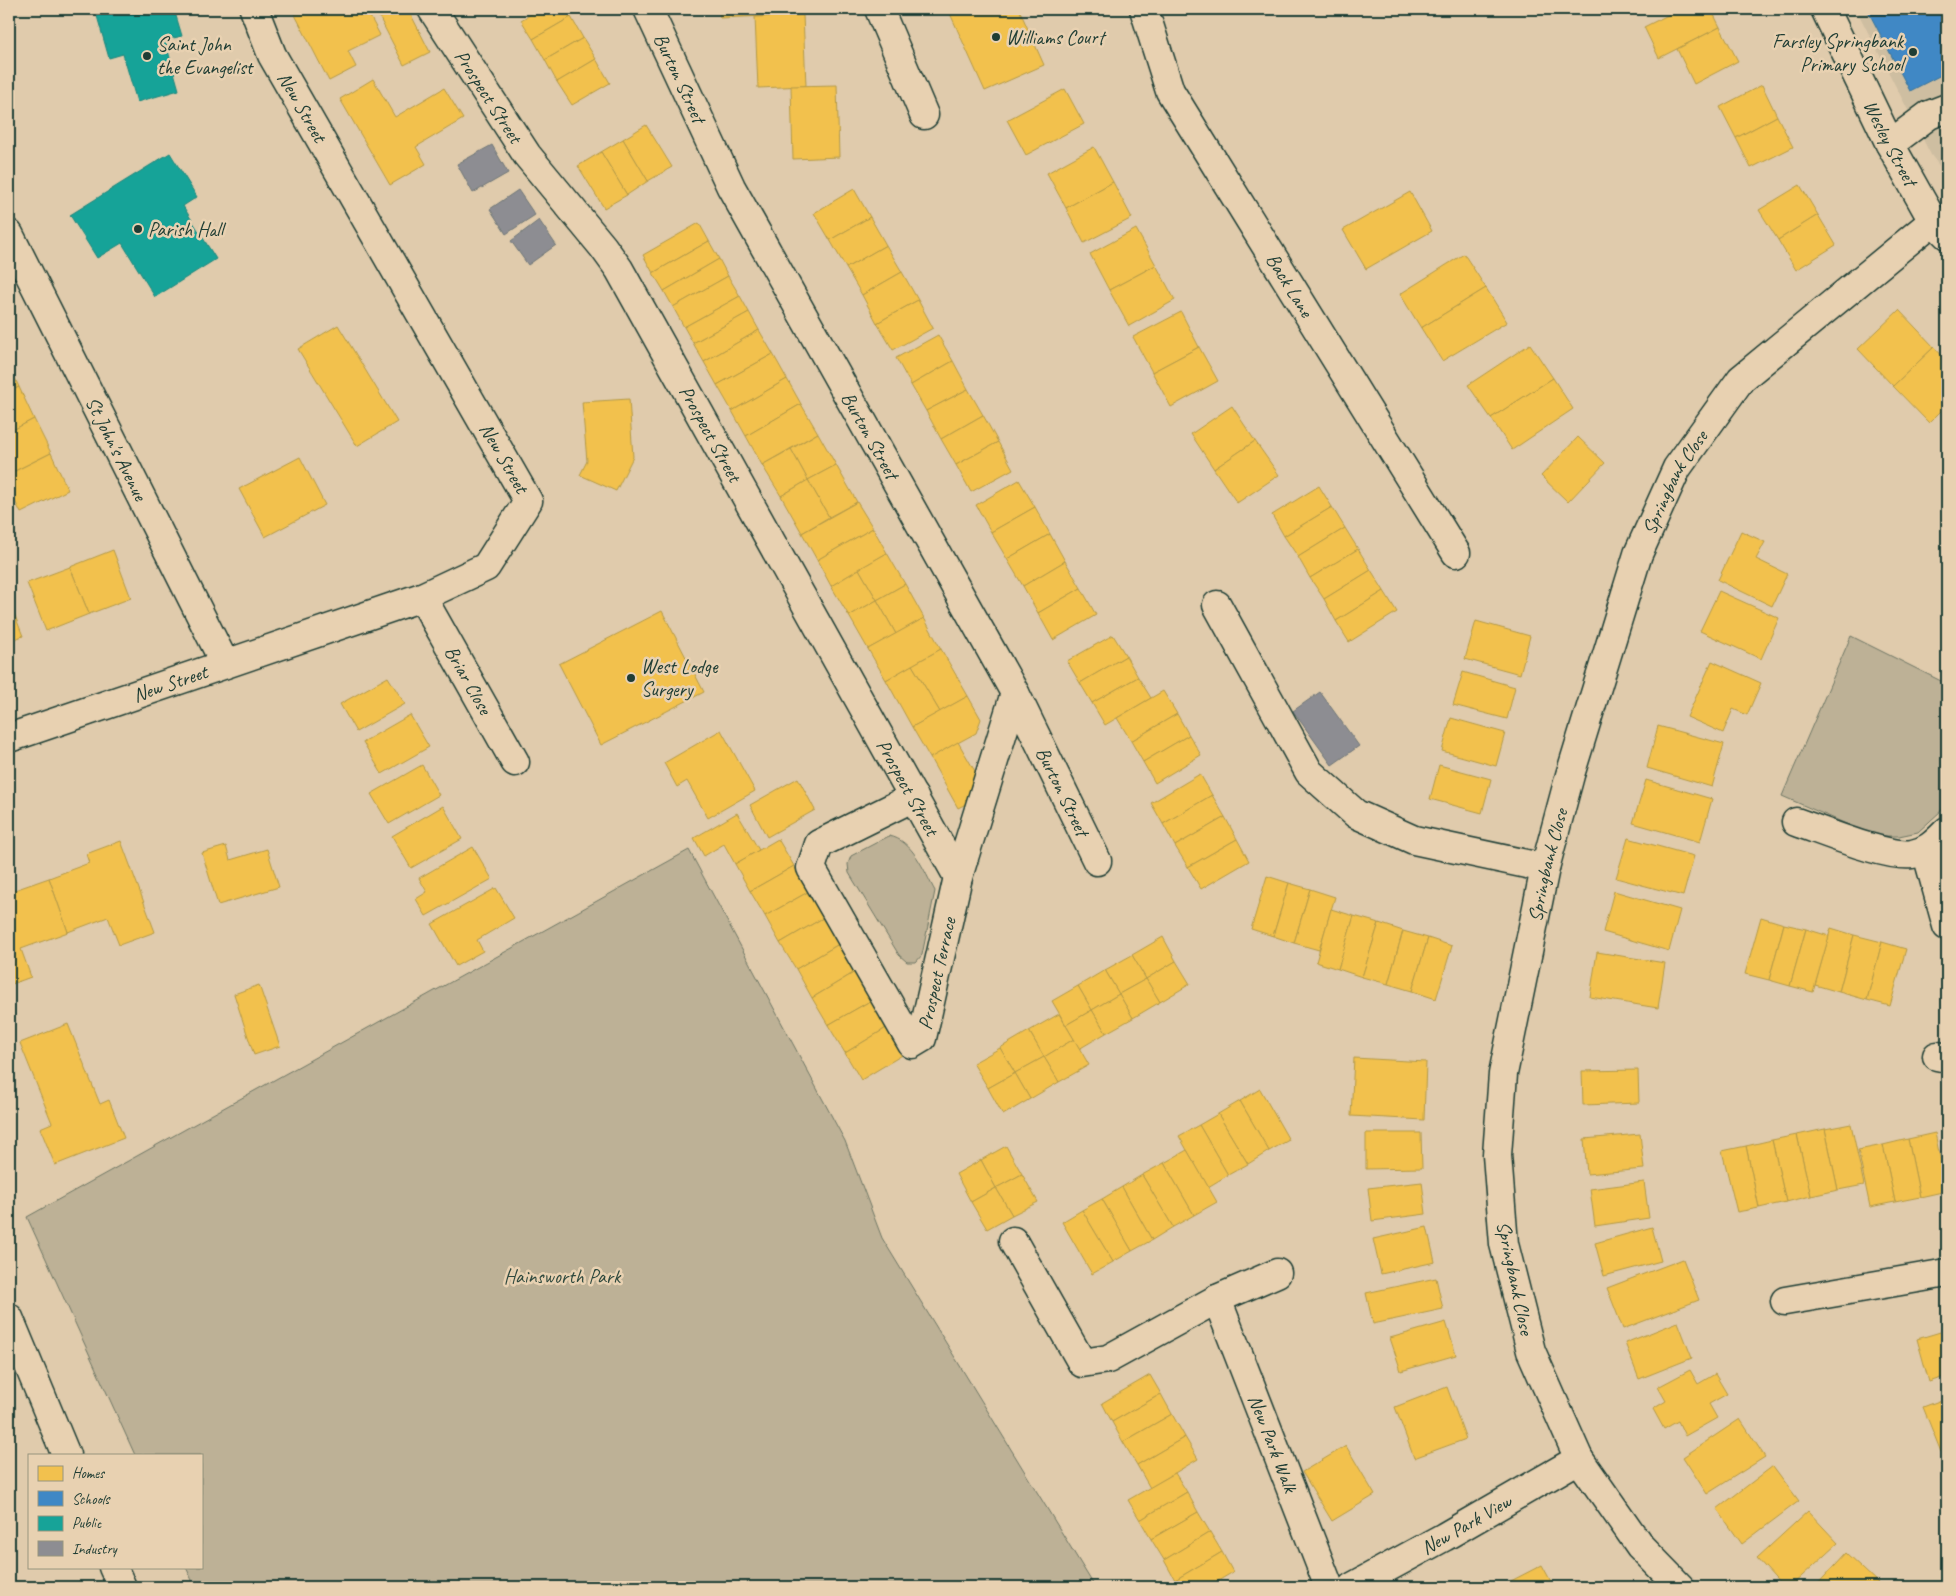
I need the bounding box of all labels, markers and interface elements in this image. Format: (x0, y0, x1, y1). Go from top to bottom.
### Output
place label: Williams Court (1006, 25, 1107, 50)
street label: Burton Street (648, 29, 713, 130)
place label: Farsley Springbank Primary School (1772, 29, 1907, 77)
marker: Williams Court (990, 31, 1002, 43)
place label: Saint John the Evangelist (157, 32, 255, 80)
street label: Prospect Street (449, 45, 529, 149)
marker: Farsley Springbank Primary School (1907, 46, 1919, 58)
marker: Saint John the Evangelist (141, 50, 153, 62)
street label: New Street (272, 67, 333, 149)
street label: Wesley Street (1858, 96, 1925, 193)
place label: Parish Hall (148, 217, 227, 242)
marker: Parish Hall (132, 223, 144, 235)
street label: Back Lane (1261, 248, 1320, 323)
street label: Prospect Street (674, 381, 749, 488)
street label: Burton Street (836, 387, 906, 486)
street label: St John's Avenue (80, 392, 154, 506)
street label: New Street (474, 418, 535, 500)
street label: Springbank Close (1636, 424, 1714, 538)
street label: Briar Close (439, 641, 499, 720)
place label: West Lodge Surgery (641, 654, 719, 702)
street label: New Street (129, 658, 213, 707)
marker: West Lodge Surgery (625, 672, 637, 684)
street label: Prospect Street (871, 735, 946, 842)
street label: Burton Street (1031, 743, 1097, 843)
street label: Springbank Close (1522, 804, 1573, 924)
street label: Prospect Terrace (912, 914, 961, 1032)
street label: Springbank Close (1491, 1219, 1540, 1338)
park label: Hainsworth Park (504, 1264, 622, 1289)
street label: New Park Walk (1243, 1391, 1304, 1497)
legend (28, 1454, 202, 1568)
text: Homes (72, 1464, 106, 1483)
street label: New Park View (1416, 1488, 1517, 1560)
text: Schools (72, 1490, 111, 1509)
text: Public (72, 1514, 102, 1533)
text: Industry (72, 1540, 119, 1559)

